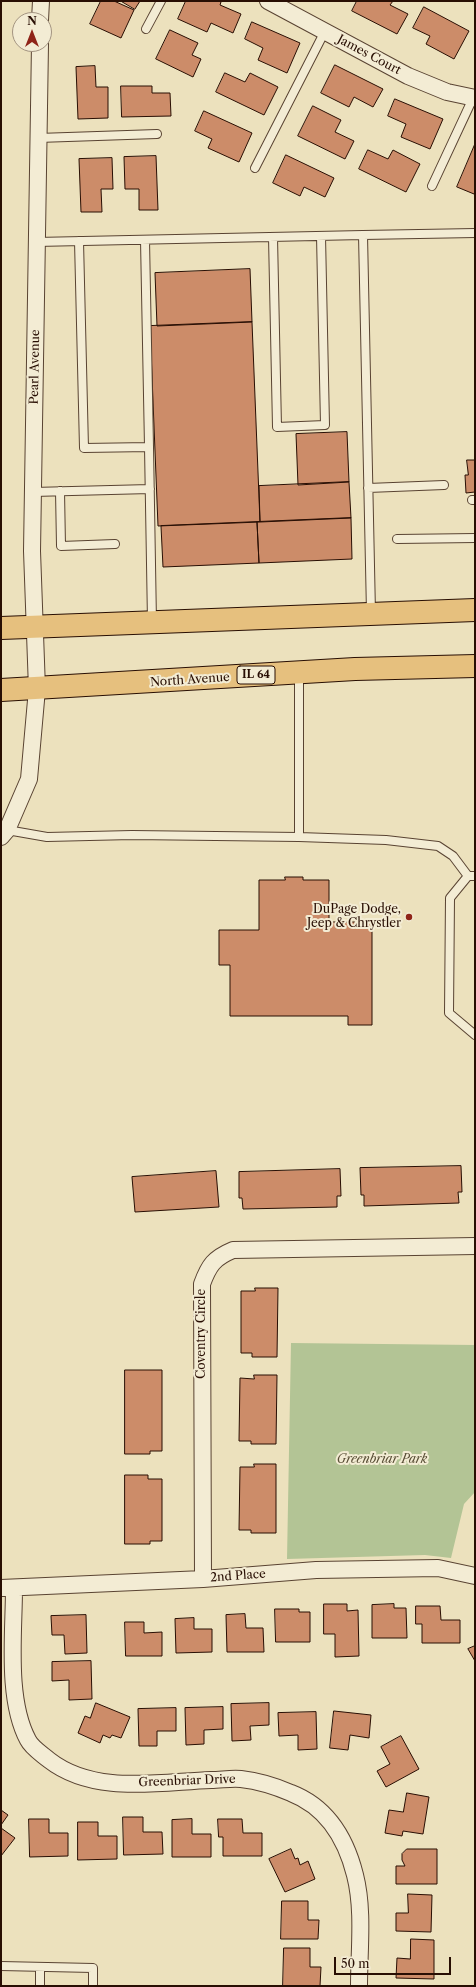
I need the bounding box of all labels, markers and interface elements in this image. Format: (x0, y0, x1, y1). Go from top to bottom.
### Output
north arrow (12, 12, 52, 52)
text: N (27, 14, 37, 28)
street label: James Court (335, 32, 403, 78)
street label: Pearl Avenue (27, 329, 43, 405)
road number: IL 64 (237, 666, 275, 684)
street label: North Avenue (150, 670, 230, 690)
place label: DuPage Dodge, Jeep & Chrystler (307, 903, 401, 931)
marker: DuPage Dodge, Jeep & Chrystler (404, 912, 414, 922)
street label: Coventry Circle (195, 1289, 209, 1379)
park label: Greenbriar Park (337, 1453, 427, 1467)
street label: 2nd Place (210, 1567, 266, 1585)
street label: Greenbriar Drive (138, 1772, 236, 1790)
scale bar (336, 1949, 453, 1975)
text: 50 m (341, 1956, 370, 1971)

